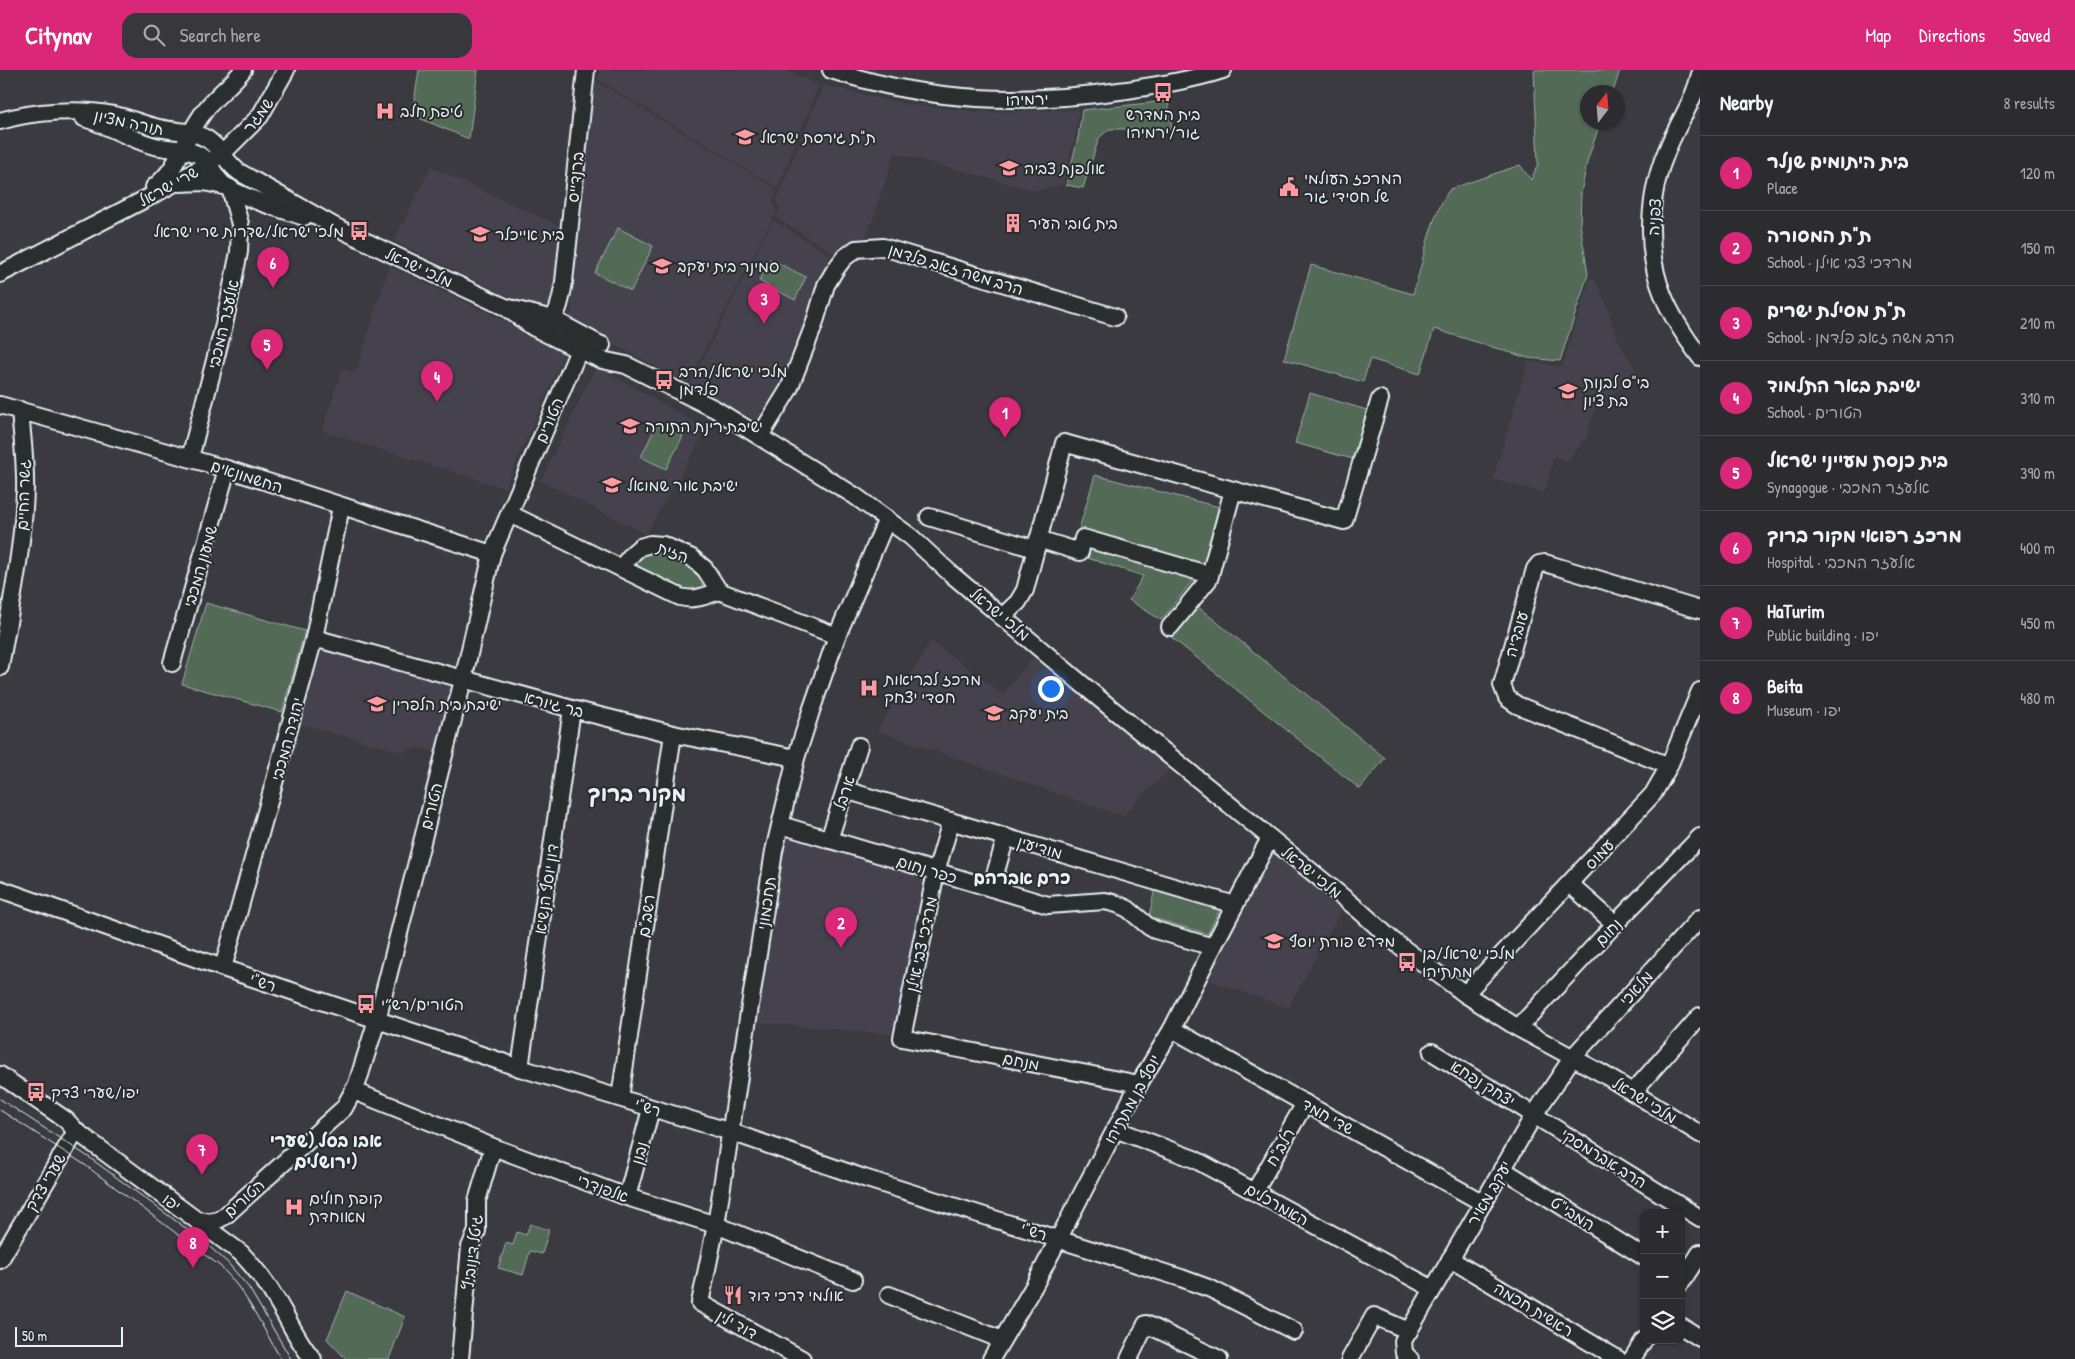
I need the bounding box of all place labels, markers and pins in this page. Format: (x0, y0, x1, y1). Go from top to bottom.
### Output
bus stop icon: בית המדרש גור/ירמיהו (1152, 81, 1174, 103)
hospital icon: טיפת חלב (374, 100, 396, 122)
place label: טיפת חלב (400, 100, 463, 122)
place label: בית המדרש גור/ירמיהו (1126, 103, 1200, 143)
school or university icon: ת"ת גירסת ישראל (734, 126, 756, 148)
place label: ת"ת גירסת ישראל (760, 126, 876, 148)
school or university icon: אולפנת צביה (998, 157, 1020, 179)
place label: אולפנת צביה (1024, 157, 1105, 179)
place label: המרכז העולמי של חסידי גור (1304, 167, 1402, 207)
public building icon: המרכז העולמי של חסידי גור (1278, 176, 1300, 198)
building icon: בית טובי העיר (1002, 212, 1024, 234)
place label: בית טובי העיר (1028, 212, 1118, 234)
place label: מלכי ישראל/שדרות שרי ישראל (153, 220, 344, 242)
bus stop icon: מלכי ישראל/שדרות שרי ישראל (348, 220, 370, 242)
school or university icon: בית אייכלר (469, 223, 491, 245)
place label: בית אייכלר (495, 223, 564, 245)
pin: 6 (257, 247, 289, 288)
school or university icon: סמינר בית יעקב (651, 255, 673, 277)
place label: סמינר בית יעקב (677, 255, 779, 277)
pin: 3 (748, 283, 780, 324)
pin: 5 (251, 329, 283, 370)
place label: מלכי ישראל/הרב פלדמן (679, 360, 787, 400)
pin: 4 (421, 361, 453, 402)
bus stop icon: מלכי ישראל/הרב פלדמן (653, 369, 675, 391)
place label: בי"ס לבנות בת ציון (1583, 371, 1649, 411)
school or university icon: בי"ס לבנות בת ציון (1557, 380, 1579, 402)
pin: 1 (989, 397, 1021, 438)
school or university icon: ישיבת רינת התורה (619, 415, 641, 437)
place label: ישיבת רינת התורה (645, 415, 763, 437)
school or university icon: ישיבת אור שמואל (601, 474, 623, 496)
place label: ישיבת אור שמואל (627, 474, 738, 496)
place label: מרכז לבריאות חסדי יצחק (883, 668, 981, 708)
hospital icon: מרכז לבריאות חסדי יצחק (858, 677, 880, 699)
school or university icon: ישיבת בית הלפרין (366, 693, 388, 715)
place label: ישיבת בית הלפרין (392, 693, 502, 715)
school or university icon: בית יעקב (983, 702, 1005, 724)
place label: בית יעקב (1009, 702, 1068, 724)
pin: 2 (825, 907, 857, 948)
school or university icon: מדרש פורת יוסף (1263, 930, 1285, 952)
place label: מדרש פורת יוסף (1289, 930, 1395, 952)
place label: מלכי ישראל/בן מתתיהו (1422, 942, 1515, 982)
bus stop icon: מלכי ישראל/בן מתתיהו (1396, 951, 1418, 973)
bus stop icon: הטורים/רש״י (355, 993, 377, 1015)
place label: הטורים/רש״י (381, 993, 464, 1015)
bus stop icon: יפו/שערי צדק (25, 1081, 47, 1103)
place label: יפו/שערי צדק (51, 1081, 139, 1103)
pin: 7 (186, 1134, 218, 1175)
place label: קופת חולים מאוחדת (309, 1187, 383, 1227)
hospital icon: קופת חולים מאוחדת (283, 1196, 305, 1218)
pin: 8 (177, 1227, 209, 1268)
restaurant icon: אולמי דרכי דוד (722, 1284, 744, 1306)
place label: אולמי דרכי דוד (748, 1284, 844, 1306)

